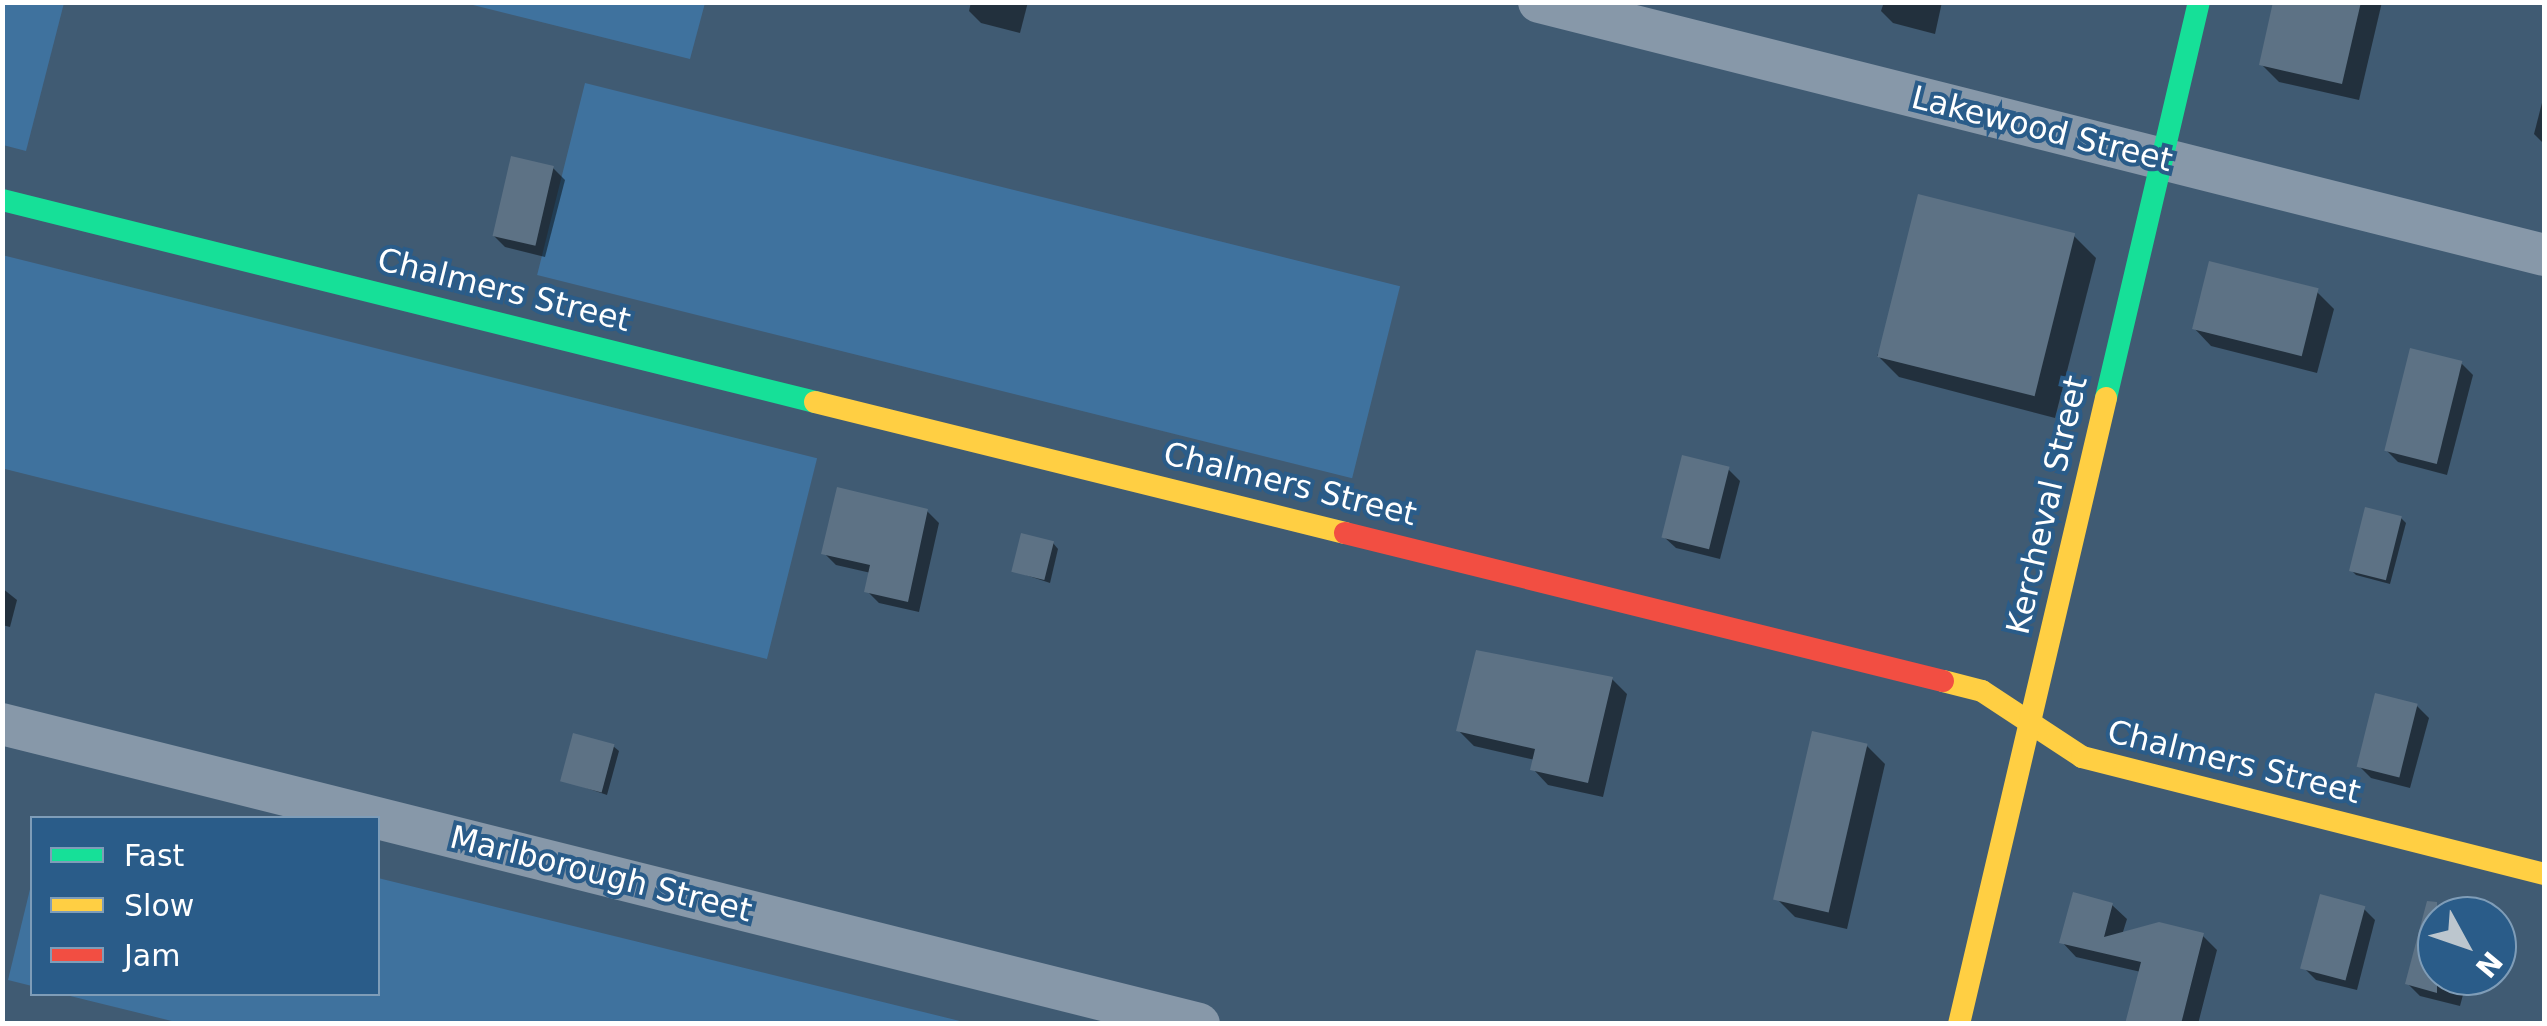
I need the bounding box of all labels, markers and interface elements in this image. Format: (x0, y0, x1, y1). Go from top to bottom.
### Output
street label: Lakewood Street (1908, 78, 2176, 180)
street label: Chalmers Street (374, 240, 634, 340)
street label: Kercheval Street (1999, 372, 2095, 638)
street label: Chalmers Street (1160, 434, 1420, 534)
street label: Chalmers Street (2104, 712, 2364, 812)
legend (30, 816, 380, 996)
street label: Marlborough Street (446, 818, 756, 930)
text: Fast (124, 838, 184, 873)
text: Slow (124, 888, 194, 923)
north arrow (2417, 896, 2517, 996)
text: Jam (124, 938, 180, 973)
text: N (2469, 945, 2509, 984)

